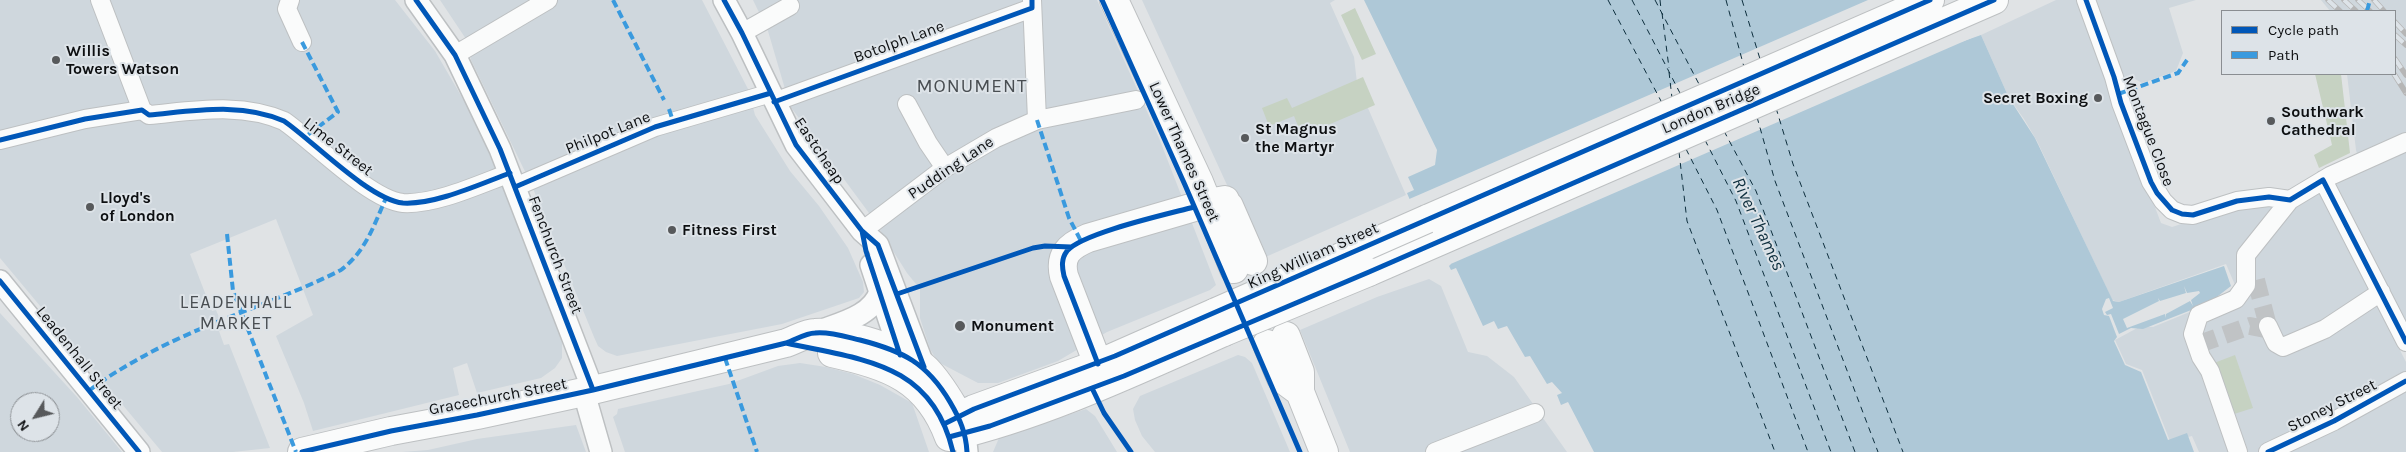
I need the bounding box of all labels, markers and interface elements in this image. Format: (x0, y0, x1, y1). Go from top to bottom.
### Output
legend (2221, 10, 2396, 75)
street label: Botolph Lane (851, 17, 947, 67)
text: Cycle path (2268, 21, 2339, 39)
place label: Willis Towers Watson (66, 41, 179, 79)
text: Path (2268, 46, 2299, 64)
marker: Willis Towers Watson (50, 54, 62, 66)
street label: Montague Close (2118, 73, 2178, 189)
district label: MONUMENT (915, 76, 1029, 98)
street label: Lower Thames Street (1144, 79, 1224, 225)
street label: London Bridge (1659, 80, 1763, 138)
place label: Secret Boxing (1983, 88, 2088, 108)
marker: Secret Boxing (2092, 92, 2104, 104)
place label: Southwark Cathedral (2281, 102, 2364, 140)
street label: Philpot Lane (563, 107, 653, 159)
street label: Lime Street (299, 114, 377, 180)
street label: Eastcheap (790, 114, 848, 188)
marker: Southwark Cathedral (2265, 115, 2277, 127)
place label: St Magnus the Martyr (1255, 119, 1337, 157)
street label: Pudding Lane (905, 132, 997, 204)
marker: St Magnus the Martyr (1239, 132, 1251, 144)
water label: River Thames (1727, 174, 1789, 274)
place label: Lloyd's of London (100, 188, 175, 226)
street label: Fenchurch Street (524, 193, 586, 317)
marker: Lloyd's of London (84, 201, 96, 213)
street label: King William Street (1245, 218, 1381, 294)
place label: Fitness First (682, 220, 777, 240)
marker: Fitness First (666, 224, 678, 236)
district label: LEADENHALL MARKET (179, 292, 293, 334)
street label: Leadenhall Street (32, 303, 126, 413)
place label: Monument (971, 316, 1054, 336)
marker: Monument (953, 319, 967, 333)
street label: Gracechurch Street (427, 374, 569, 420)
street label: Stoney Street (2284, 375, 2380, 437)
north arrow (10, 392, 60, 442)
text: N (13, 416, 33, 435)

